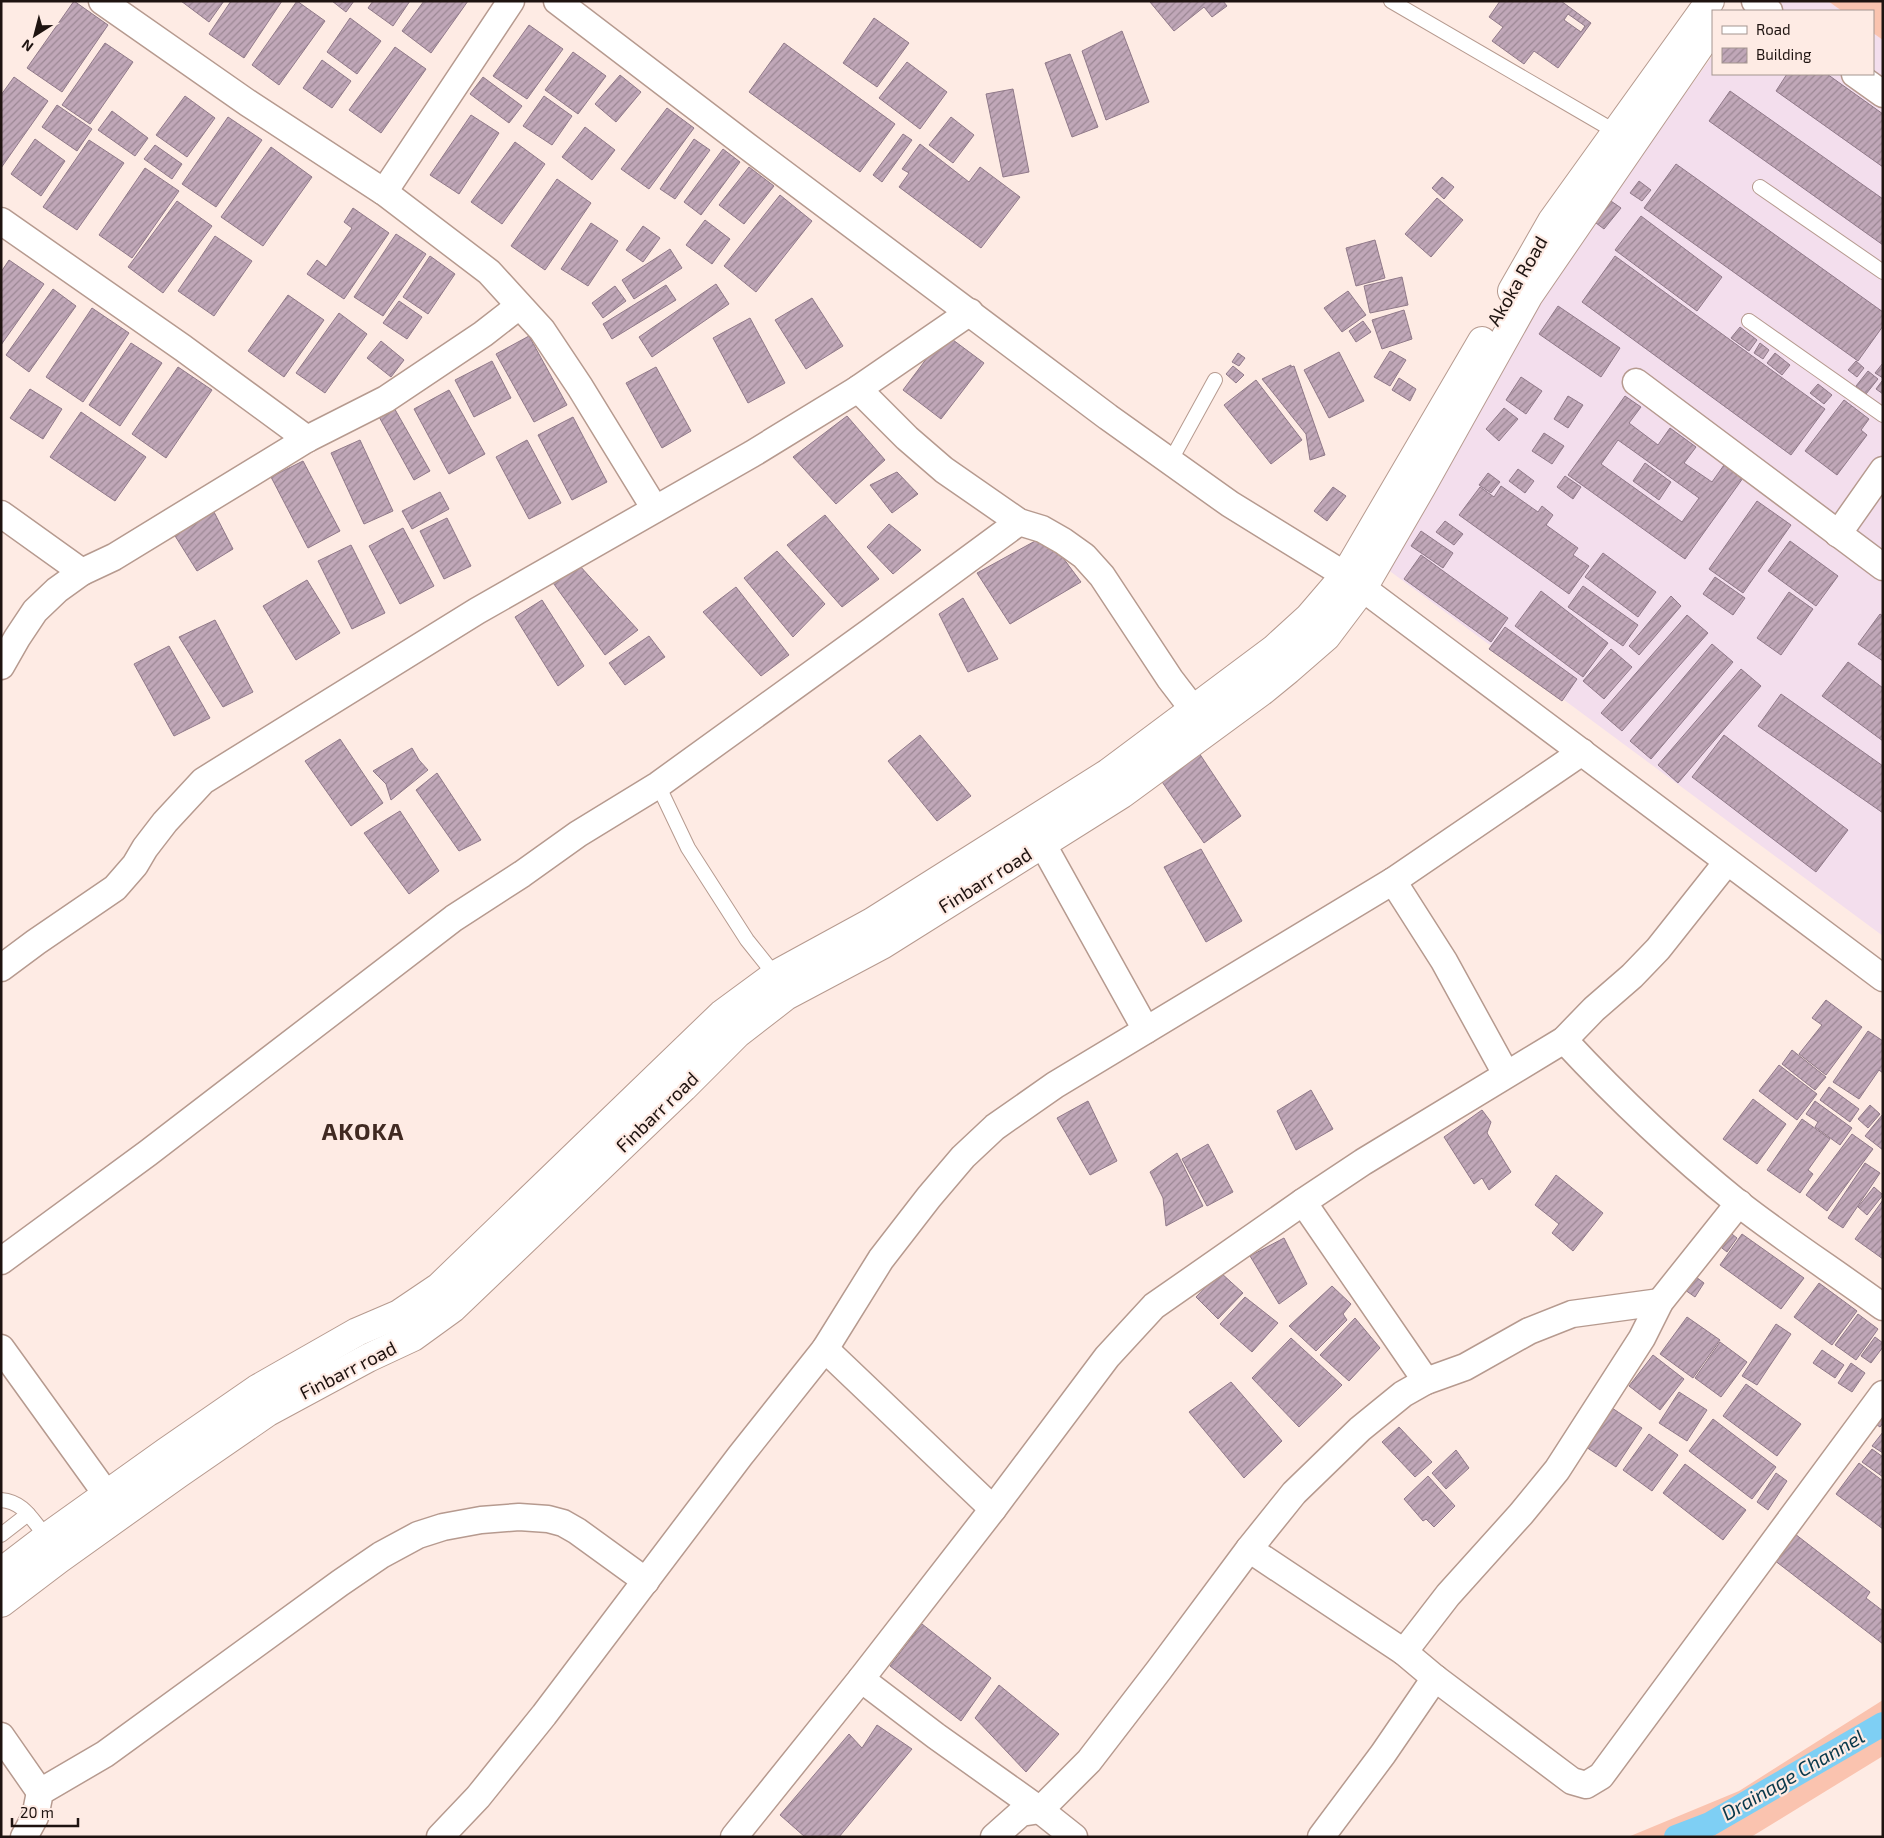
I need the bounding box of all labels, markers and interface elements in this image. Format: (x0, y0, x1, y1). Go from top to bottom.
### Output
north arrow (10, 10, 60, 60)
legend (1712, 10, 1874, 75)
text: Road (1756, 20, 1791, 38)
text: N (18, 36, 36, 56)
text: Building (1756, 45, 1812, 63)
street label: Akoka Road (1482, 232, 1552, 330)
street label: Finbarr road (934, 842, 1036, 917)
street label: Finbarr road (611, 1067, 703, 1157)
district label: AKOKA (322, 1116, 404, 1145)
street label: Finbarr road (295, 1335, 400, 1404)
water label: Drainage Channel (1717, 1723, 1868, 1825)
scale bar (12, 1796, 79, 1828)
text: 20 m (20, 1803, 54, 1821)

